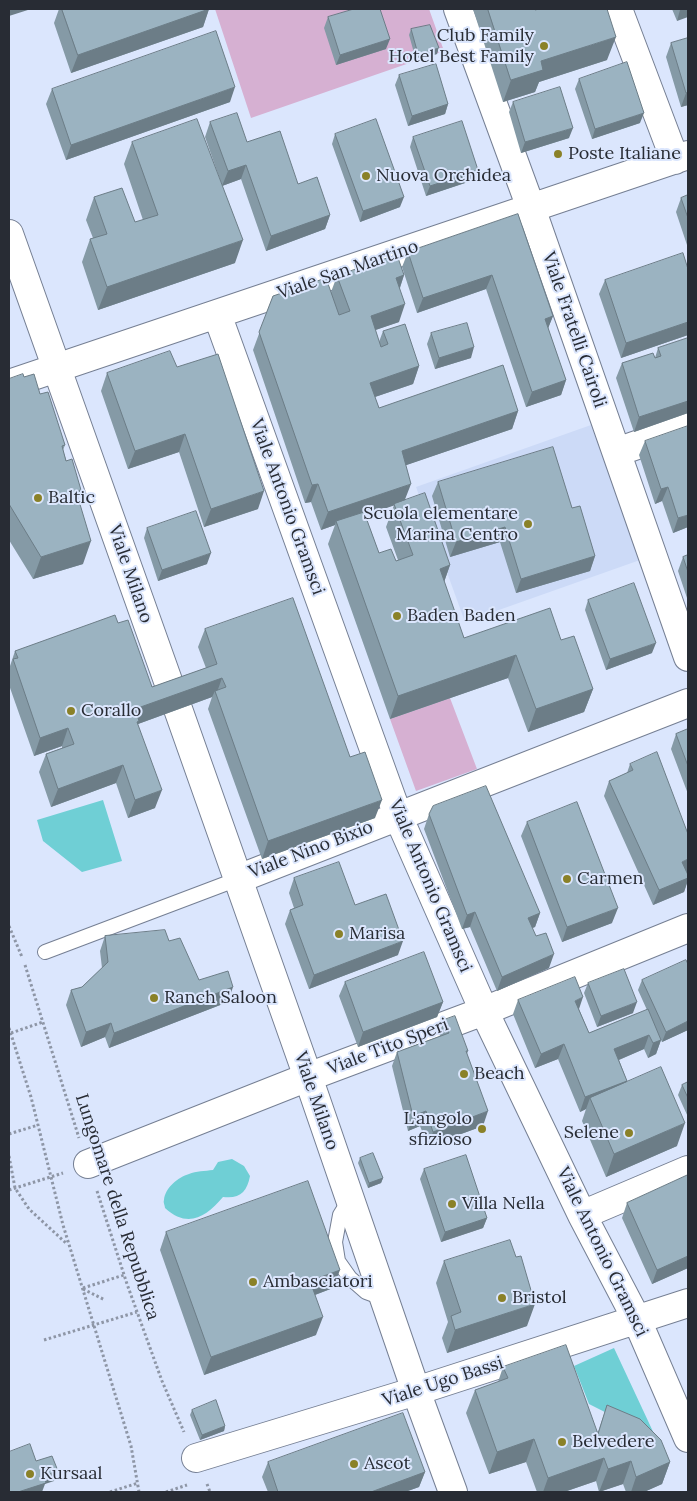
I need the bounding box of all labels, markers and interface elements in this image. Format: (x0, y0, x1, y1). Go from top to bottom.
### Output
place label: Club Family Hotel Best Family (389, 25, 534, 68)
marker: Club Family Hotel Best Family (538, 40, 550, 52)
place label: Poste Italiane (568, 143, 681, 165)
marker: Poste Italiane (552, 148, 564, 160)
place label: Nuova Orchidea (376, 165, 511, 187)
marker: Nuova Orchidea (360, 170, 372, 182)
street label: Viale San Martino (275, 236, 421, 304)
street label: Viale Fratelli Cairoli (537, 249, 611, 411)
street label: Viale Antonio Gramsci (245, 416, 329, 598)
place label: Baltic (48, 487, 95, 509)
marker: Baltic (32, 492, 44, 504)
place label: Scuola elementare Marina Centro (363, 503, 518, 546)
marker: Scuola elementare Marina Centro (522, 518, 534, 530)
street label: Viale Milano (103, 522, 157, 626)
place label: Baden Baden (407, 605, 516, 627)
marker: Baden Baden (391, 610, 403, 622)
place label: Corallo (81, 700, 141, 722)
marker: Corallo (65, 705, 77, 717)
street label: Viale Antonio Gramsci (384, 796, 476, 976)
street label: Viale Nino Bixio (246, 816, 376, 884)
place label: Carmen (577, 868, 643, 890)
marker: Carmen (561, 873, 573, 885)
place label: Marisa (349, 923, 405, 945)
marker: Marisa (333, 928, 345, 940)
place label: Ranch Saloon (164, 987, 277, 1009)
marker: Ranch Saloon (148, 992, 160, 1004)
street label: Viale Tito Speri (324, 1014, 452, 1080)
street label: Viale Milano (289, 1049, 343, 1153)
place label: Beach (474, 1063, 525, 1085)
marker: Beach (458, 1068, 470, 1080)
street label: Lungomare della Repubblica (70, 1091, 164, 1323)
place label: L'angolo sfizioso (403, 1108, 472, 1150)
place label: Selene (564, 1122, 619, 1144)
marker: L'angolo sfizioso (476, 1123, 488, 1135)
marker: Selene (623, 1127, 635, 1139)
street label: Viale Antonio Gramsci (552, 1164, 652, 1340)
place label: Villa Nella (462, 1193, 545, 1215)
marker: Villa Nella (446, 1198, 458, 1210)
place label: Ambasciatori (263, 1271, 373, 1293)
marker: Ambasciatori (247, 1276, 259, 1288)
place label: Bristol (512, 1287, 567, 1309)
marker: Bristol (496, 1292, 508, 1304)
street label: Viale Ugo Bassi (380, 1352, 506, 1412)
place label: Belvedere (572, 1431, 654, 1453)
marker: Belvedere (556, 1436, 568, 1448)
place label: Ascot (364, 1453, 411, 1475)
marker: Ascot (348, 1458, 360, 1470)
place label: Kursaal (40, 1463, 102, 1485)
marker: Kursaal (24, 1468, 36, 1480)

